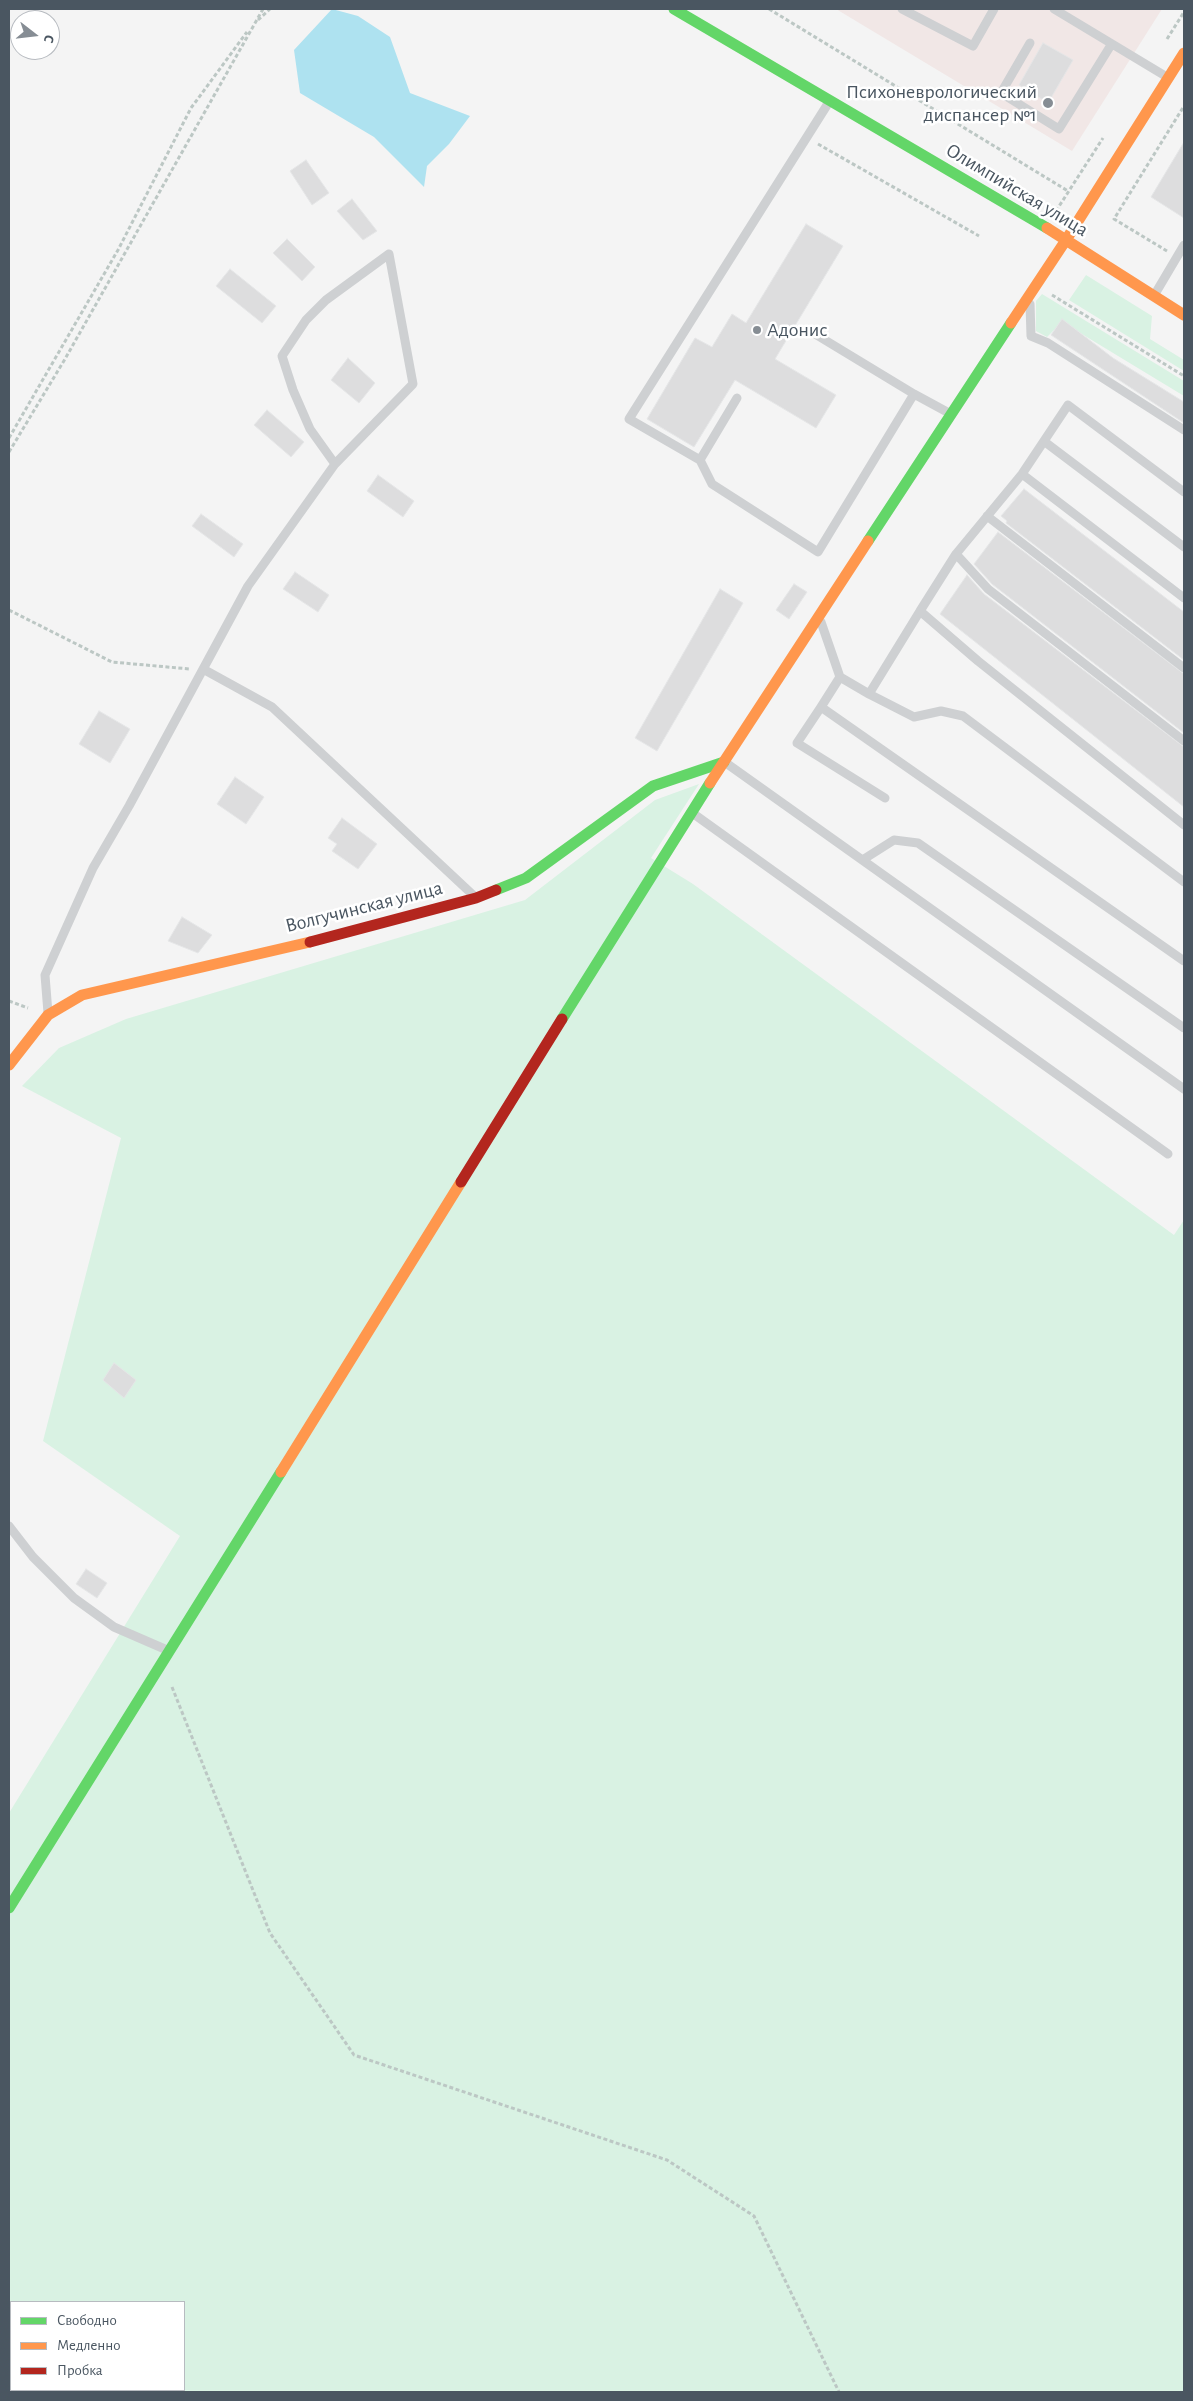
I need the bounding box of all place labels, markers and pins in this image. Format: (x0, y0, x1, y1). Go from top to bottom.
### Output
place label: Психоневрологический диспансер №1 (846, 80, 1037, 127)
marker: Психоневрологический диспансер №1 (1041, 96, 1055, 110)
place label: Адонис (767, 318, 827, 342)
marker: Адонис (751, 324, 763, 336)

